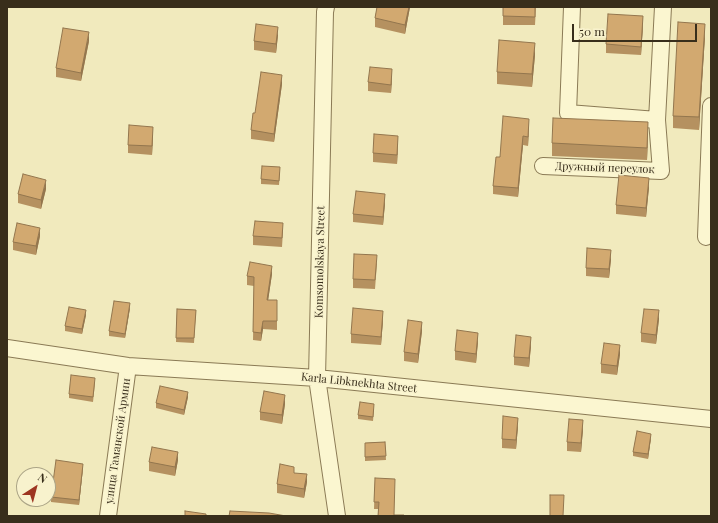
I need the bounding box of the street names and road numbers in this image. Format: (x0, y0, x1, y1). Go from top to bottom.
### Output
street label: Дружный переулок (555, 160, 655, 176)
street label: Komsomolskaya Street (312, 206, 328, 318)
street label: Karla Libknekhta Street (300, 370, 418, 396)
street label: улица Таманской Армии (103, 377, 133, 505)

